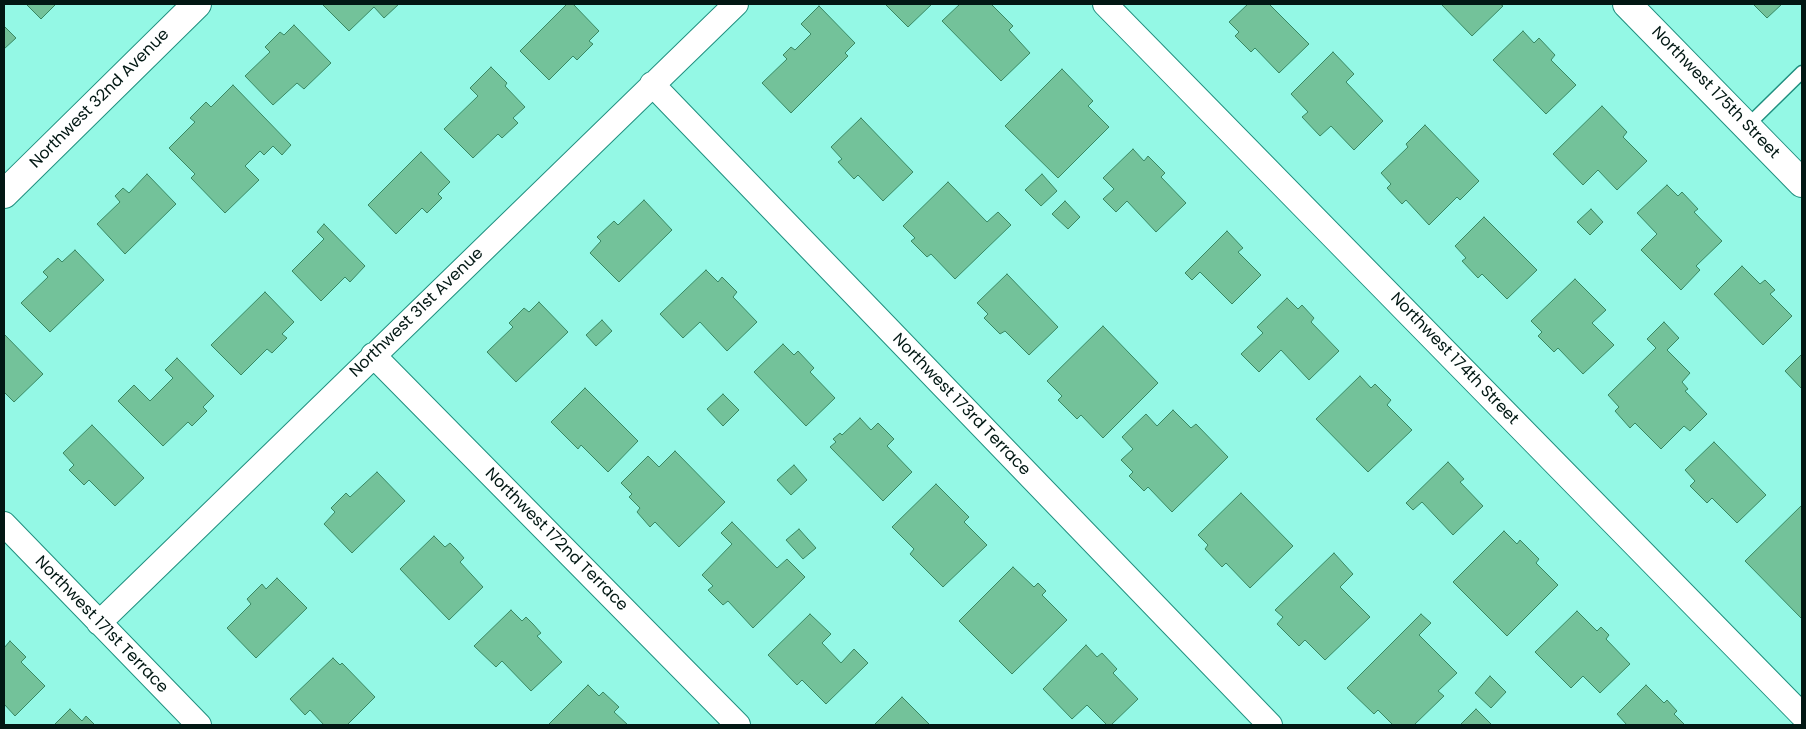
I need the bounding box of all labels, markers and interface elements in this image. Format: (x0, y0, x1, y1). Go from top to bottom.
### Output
street label: Northwest 175th Street (1647, 23, 1783, 163)
street label: Northwest 32nd Avenue (26, 25, 174, 173)
street label: Northwest 31st Avenue (346, 244, 488, 382)
street label: Northwest 174th Street (1386, 289, 1522, 429)
street label: Northwest 173rd Terrace (888, 330, 1034, 480)
street label: Northwest 172nd Terrace (480, 464, 632, 616)
street label: Northwest 171st Terrace (30, 552, 172, 698)

